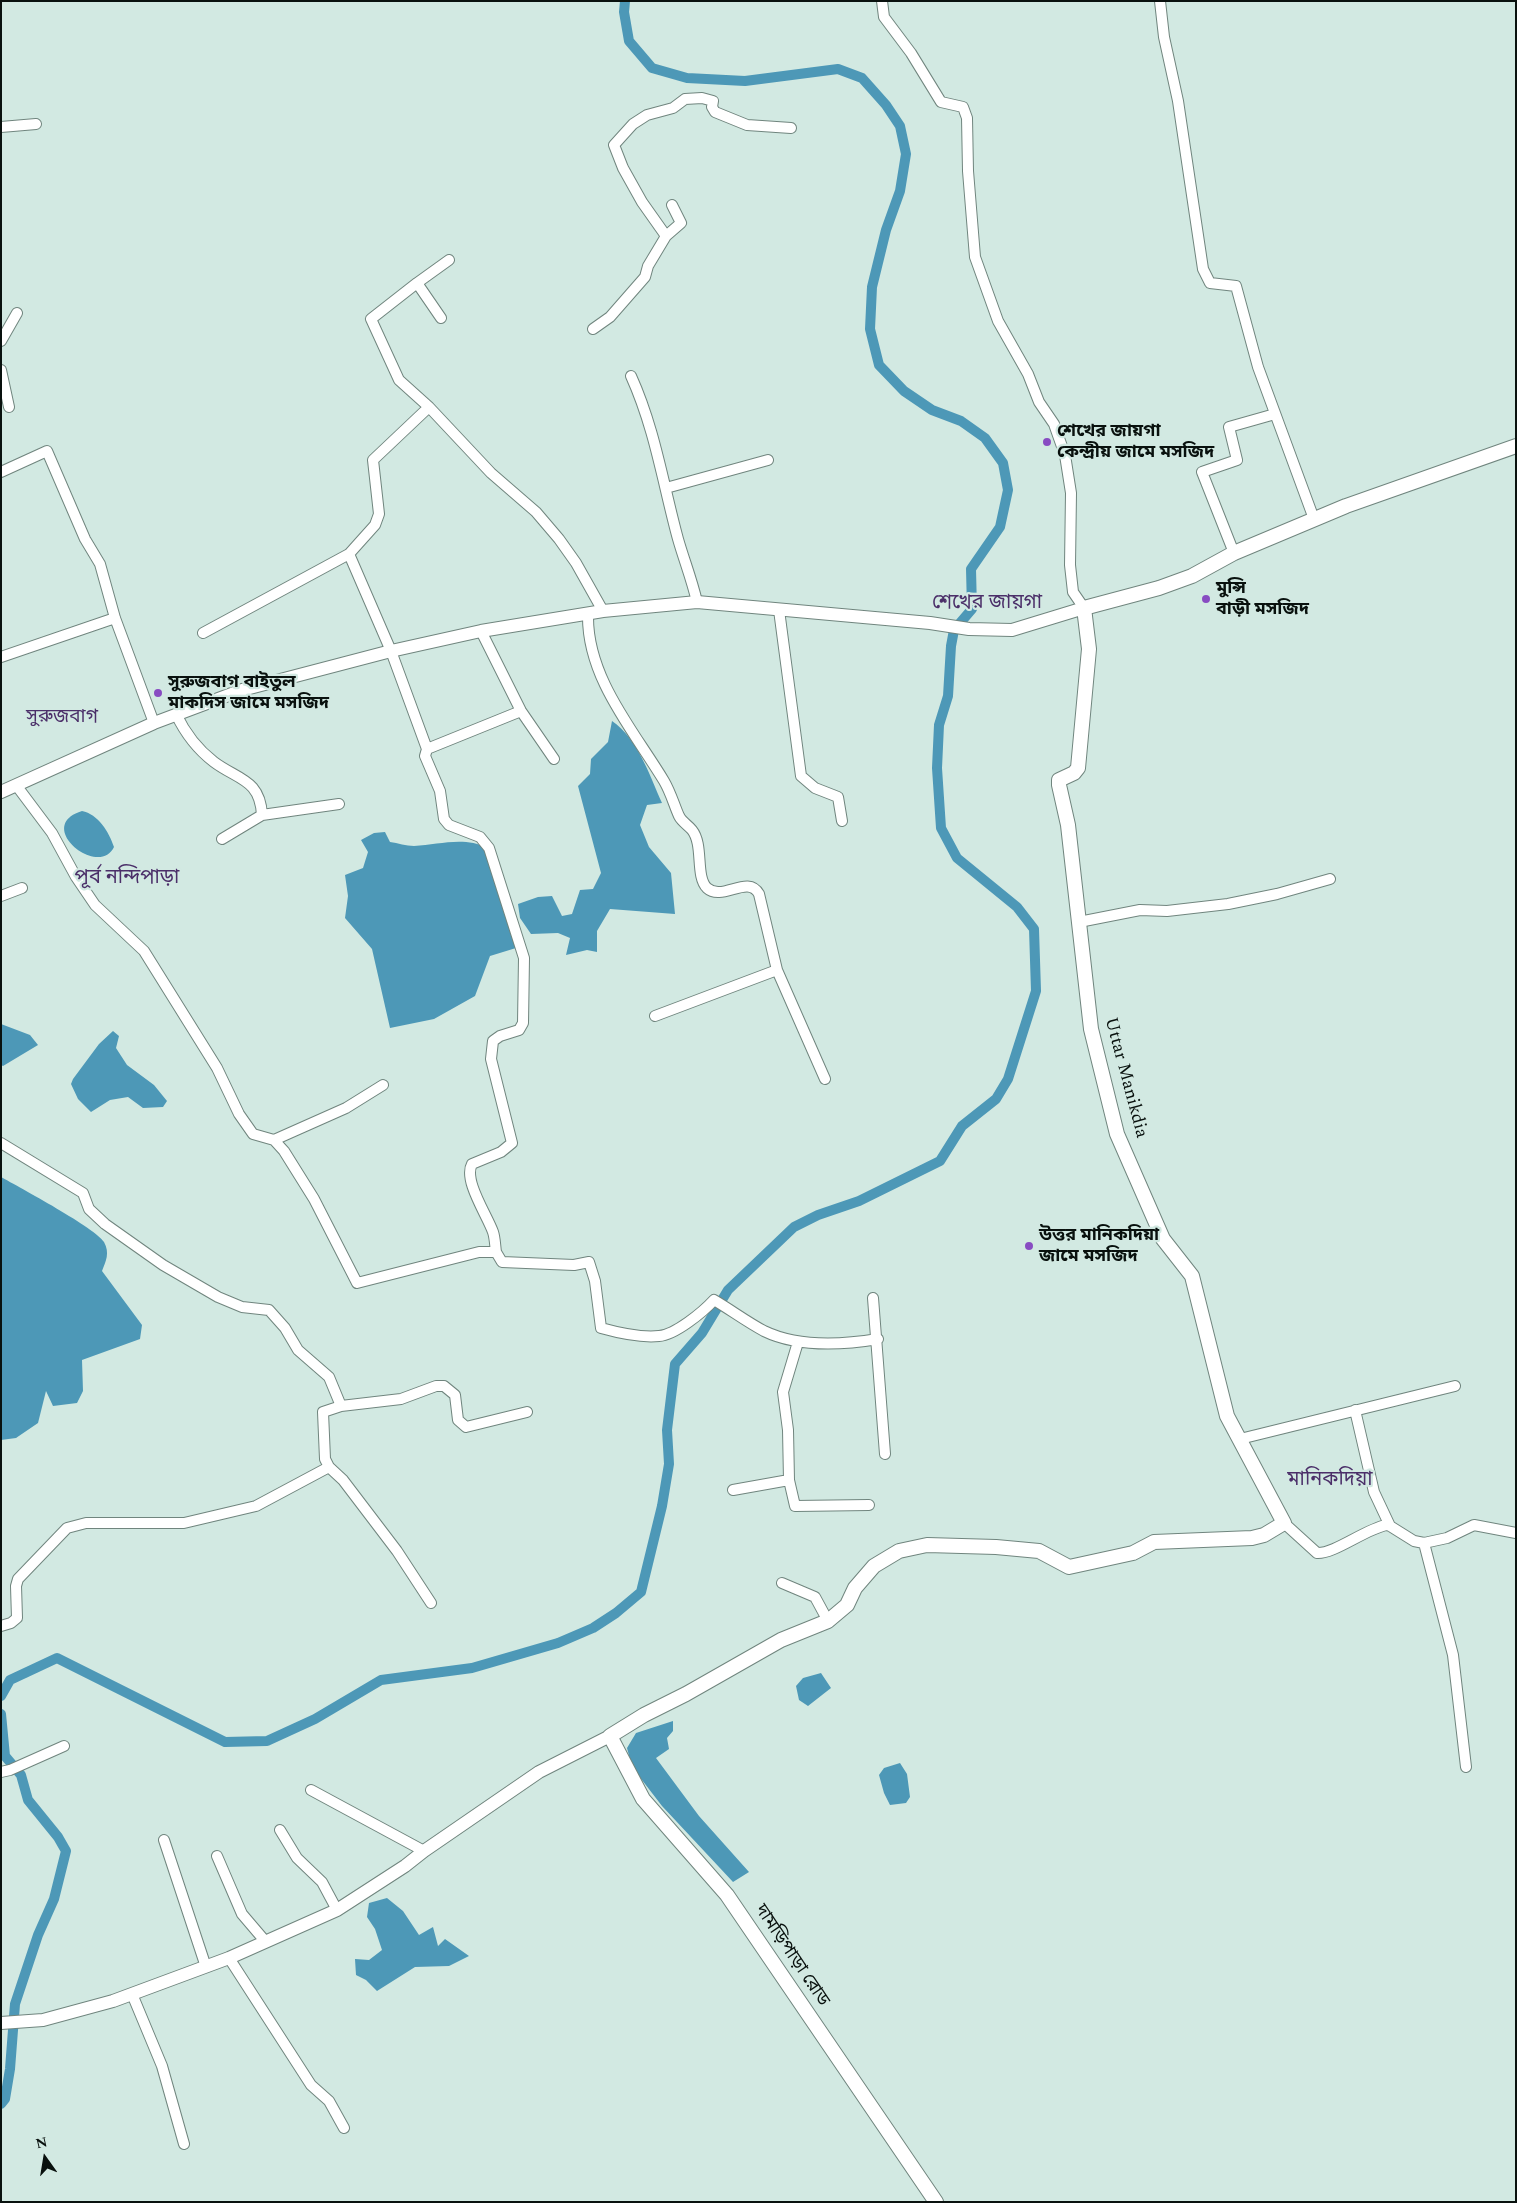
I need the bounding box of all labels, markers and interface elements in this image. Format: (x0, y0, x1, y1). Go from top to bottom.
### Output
place label: শেখের জায়গা কেন্দ্রীয় জামে মসজিদ (1057, 421, 1214, 464)
marker: শেখের জায়গা কেন্দ্রীয় জামে মসজিদ (1041, 436, 1053, 448)
place label: মুন্সি বাড়ী মসজিদ (1216, 578, 1309, 620)
district label: শেখের জায়গা (932, 592, 1042, 616)
marker: মুন্সি বাড়ী মসজিদ (1200, 593, 1212, 605)
place label: সুরুজবাগ বাইতুল মাকদিস জামে মসজিদ (168, 672, 329, 714)
marker: সুরুজবাগ বাইতুল মাকদিস জামে মসজিদ (152, 687, 164, 699)
district label: সুরুজবাগ (26, 707, 98, 729)
district label: পূর্ব নন্দিপাড়া (75, 867, 179, 891)
street label: Uttar Manikdia (1099, 1015, 1151, 1141)
place label: উত্তর মানিকদিয়া জামে মসজিদ (1039, 1225, 1159, 1268)
marker: উত্তর মানিকদিয়া জামে মসজিদ (1023, 1240, 1035, 1252)
district label: মানিকদিয়া (1287, 1469, 1373, 1493)
street label: দামড়িপাড়া রোড (749, 1901, 833, 2011)
text: N (34, 2131, 49, 2154)
north arrow (20, 2133, 70, 2183)

